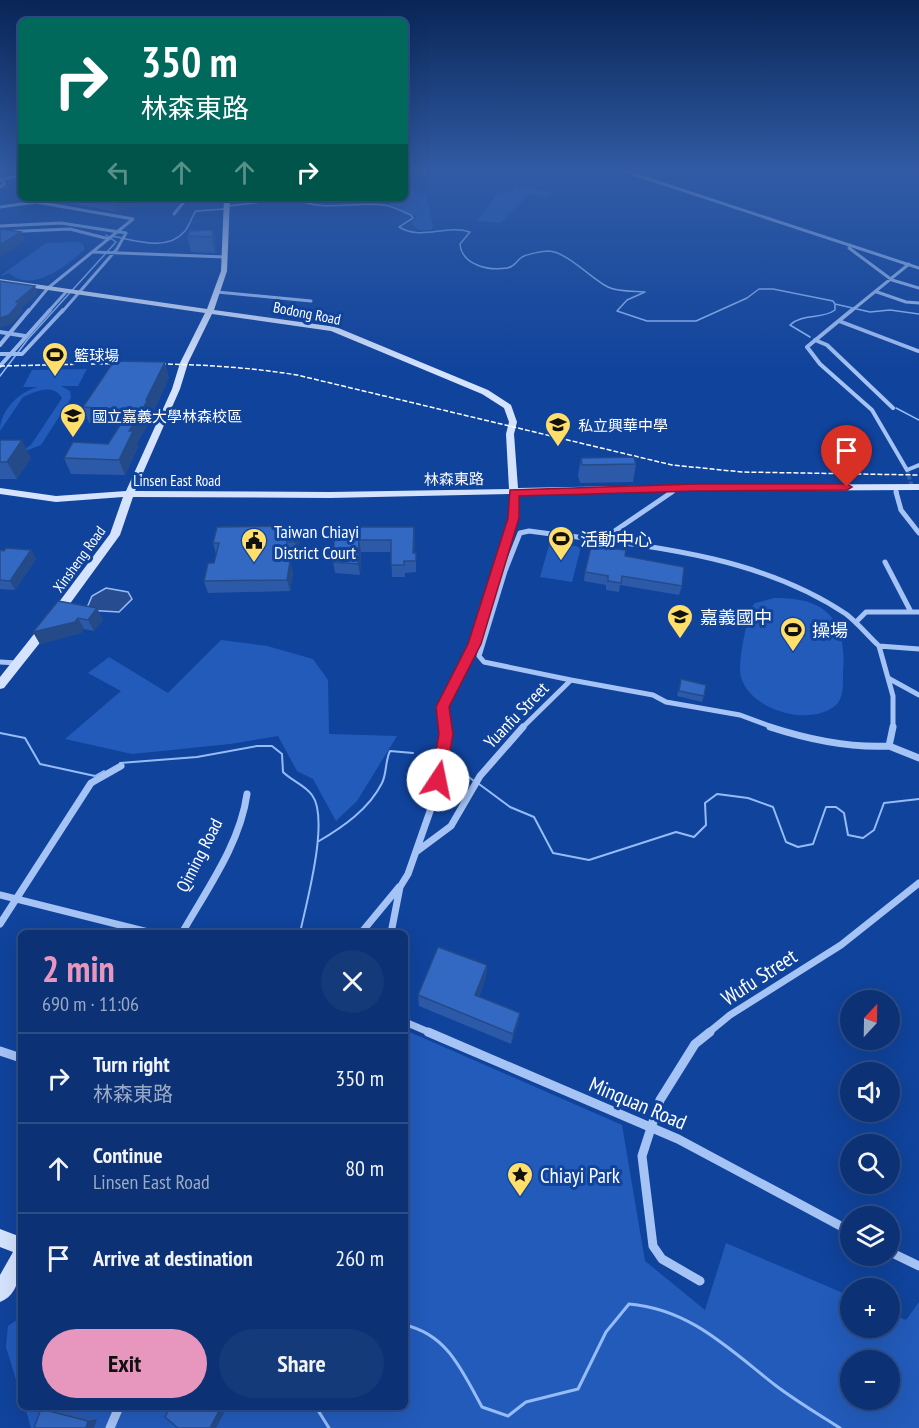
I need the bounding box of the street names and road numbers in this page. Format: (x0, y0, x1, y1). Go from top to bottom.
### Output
street label: Bodong Road (272, 297, 342, 329)
street label: 林森東路 (424, 469, 484, 489)
street label: Linsen East Road (133, 471, 221, 490)
street label: Xinsheng Road (49, 522, 109, 596)
street label: Yuanfu Street (479, 677, 553, 753)
street label: Qiming Road (171, 814, 227, 896)
street label: Wufu Street (716, 942, 802, 1011)
street label: Minquan Road (585, 1070, 691, 1136)

